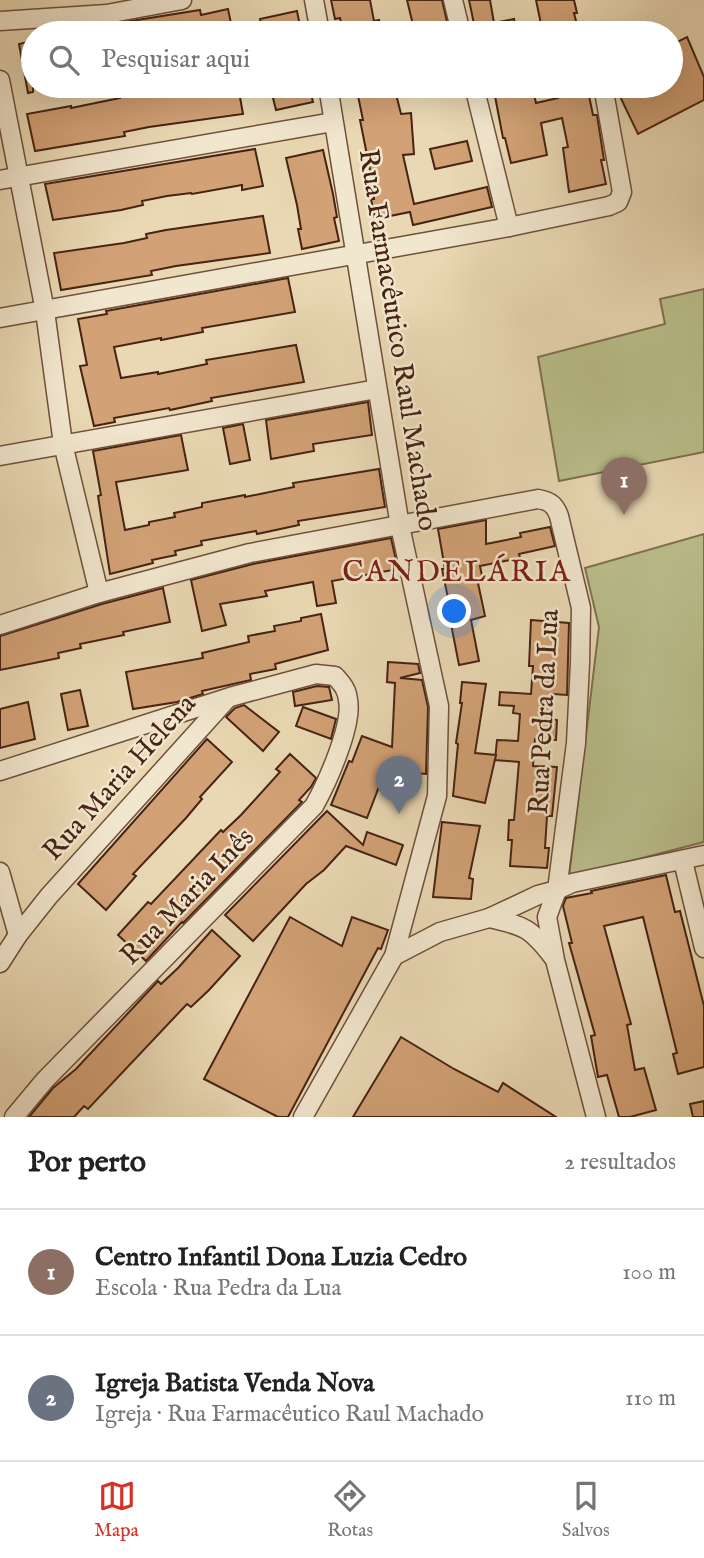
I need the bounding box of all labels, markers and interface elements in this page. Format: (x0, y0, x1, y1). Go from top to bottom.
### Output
search box (21, 21, 683, 98)
icon: search (45, 41, 83, 79)
text: Pesquisar aqui (101, 43, 250, 76)
street label: Rua Farmacêutico Raul Machado (350, 147, 444, 533)
pin: 1 (601, 457, 647, 515)
district label: CANDELÁRIA (342, 553, 572, 592)
your location (437, 594, 471, 628)
street label: Rua Pedra da Lua (522, 608, 568, 816)
street label: Rua Maria Helena (36, 687, 205, 869)
pin: 2 (376, 756, 422, 814)
street label: Rua Maria Inês (114, 821, 262, 973)
text: Por perto (28, 1144, 146, 1182)
text: 2 resultados (564, 1148, 676, 1177)
text: Centro Infantil Dona Luzia Cedro (95, 1241, 467, 1274)
text: 1 (47, 1258, 55, 1287)
text: 100 m (622, 1258, 676, 1287)
text: Escola · Rua Pedra da Lua (95, 1274, 342, 1303)
text: Igreja Batista Venda Nova (95, 1367, 375, 1400)
text: 2 (46, 1384, 56, 1413)
text: 110 m (625, 1384, 676, 1413)
text: Igreja · Rua Farmacêutico Raul Machado (95, 1400, 484, 1429)
tab: Mapa (94, 1477, 139, 1543)
tab: Rotas (327, 1477, 373, 1543)
tab: Salvos (562, 1477, 610, 1543)

